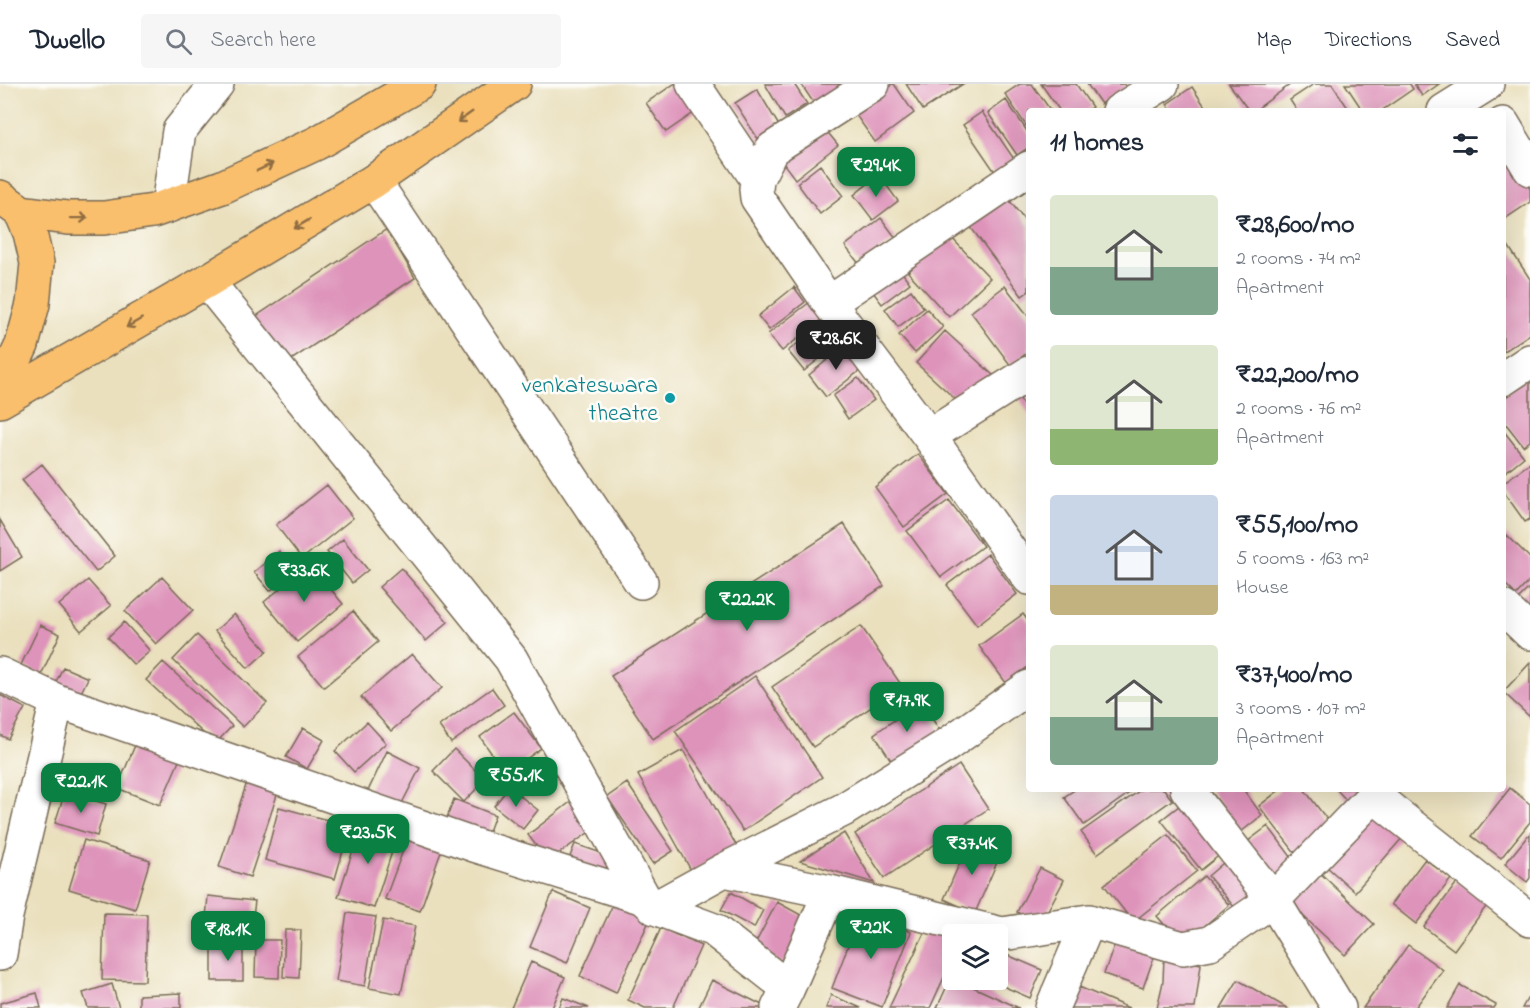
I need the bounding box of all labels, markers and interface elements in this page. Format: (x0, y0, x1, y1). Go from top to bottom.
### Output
search box (141, 14, 561, 68)
text: Dwello (30, 21, 105, 62)
icon: search (162, 25, 195, 58)
text: Search here (210, 25, 316, 57)
text: Map (1256, 26, 1292, 56)
text: Directions (1325, 26, 1412, 56)
text: Saved (1445, 26, 1500, 56)
one-way arrow (458, 111, 474, 123)
text: 11 homes (1050, 125, 1144, 163)
icon: filters (1449, 128, 1482, 161)
pin: ₹29.4K (827, 147, 925, 198)
text: ₹29.4K (851, 152, 901, 181)
one-way arrow (256, 161, 274, 172)
text: ₹28,600/mo (1236, 207, 1354, 245)
one-way arrow (68, 212, 88, 224)
one-way arrow (294, 218, 311, 230)
icon: home (1098, 219, 1170, 291)
text: 2 rooms · 74 m² (1236, 245, 1361, 274)
text: Apartment (1236, 274, 1324, 303)
one-way arrow (126, 318, 144, 329)
pin: ₹28.6K (787, 320, 885, 371)
text: ₹28.6K (810, 325, 862, 354)
text: ₹22,200/mo (1236, 357, 1359, 395)
place label: venkateswara theatre (522, 369, 658, 432)
icon: home (1098, 369, 1170, 441)
marker: venkateswara theatre (663, 391, 677, 405)
text: 2 rooms · 76 m² (1236, 395, 1361, 424)
text: Apartment (1236, 424, 1324, 453)
text: ₹55,100/mo (1236, 507, 1358, 545)
icon: home (1098, 519, 1170, 591)
text: 5 rooms · 163 m² (1236, 545, 1369, 574)
pin: ₹33.6K (255, 552, 353, 603)
text: ₹33.6K (278, 557, 330, 586)
text: House (1236, 574, 1289, 603)
pin: ₹22.2K (698, 581, 796, 632)
text: ₹22.2K (719, 586, 775, 615)
text: ₹37,400/mo (1236, 657, 1352, 695)
icon: home (1098, 669, 1170, 741)
pin: ₹17.9K (858, 682, 956, 733)
text: ₹17.9K (884, 687, 930, 716)
text: 3 rooms · 107 m² (1236, 695, 1366, 724)
text: Apartment (1236, 724, 1324, 753)
pin: ₹55.1K (467, 757, 565, 808)
text: ₹55.1K (488, 762, 544, 791)
pin: ₹22.1K (32, 763, 130, 814)
text: ₹22.1K (55, 768, 107, 797)
pin: ₹23.5K (319, 814, 417, 865)
text: ₹23.5K (340, 819, 396, 848)
pin: ₹37.4K (923, 825, 1021, 876)
text: ₹37.4K (947, 830, 997, 859)
pin: ₹22K (835, 909, 907, 960)
pin: ₹18.1K (179, 911, 277, 962)
text: ₹22K (850, 914, 892, 943)
text: ₹18.1K (205, 916, 251, 945)
map controls (942, 924, 1008, 990)
button: layers (942, 924, 1008, 990)

